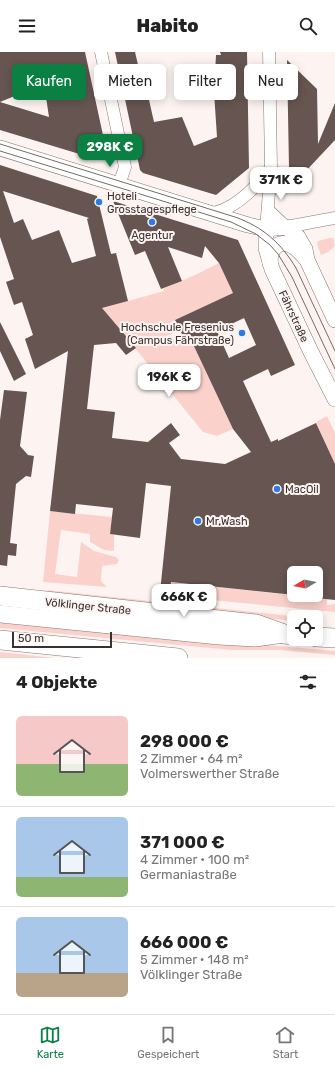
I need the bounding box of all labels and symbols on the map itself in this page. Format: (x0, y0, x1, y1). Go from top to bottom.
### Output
pin: 298K € (77, 134, 143, 168)
pin: 371K € (248, 167, 314, 201)
place label: Hoteli Grosstagespflege (107, 190, 197, 216)
marker: Hoteli Grosstagespflege (94, 197, 104, 207)
marker: Agentur (147, 217, 157, 227)
place label: Agentur (131, 229, 174, 242)
street label: Fährstraße (276, 288, 311, 344)
place label: Hochschule Fresenius (Campus Fährstraße) (121, 321, 234, 347)
marker: Hochschule Fresenius (Campus Fährstraße) (237, 328, 247, 338)
pin: 196K € (136, 364, 202, 398)
place label: MacOil (285, 483, 319, 496)
marker: MacOil (272, 484, 282, 494)
place label: Mr.Wash (206, 515, 248, 528)
marker: Mr.Wash (193, 516, 203, 526)
north arrow (287, 566, 323, 602)
pin: 666K € (151, 584, 217, 618)
street label: Völklinger Straße (44, 596, 132, 617)
scale bar (12, 630, 112, 649)

